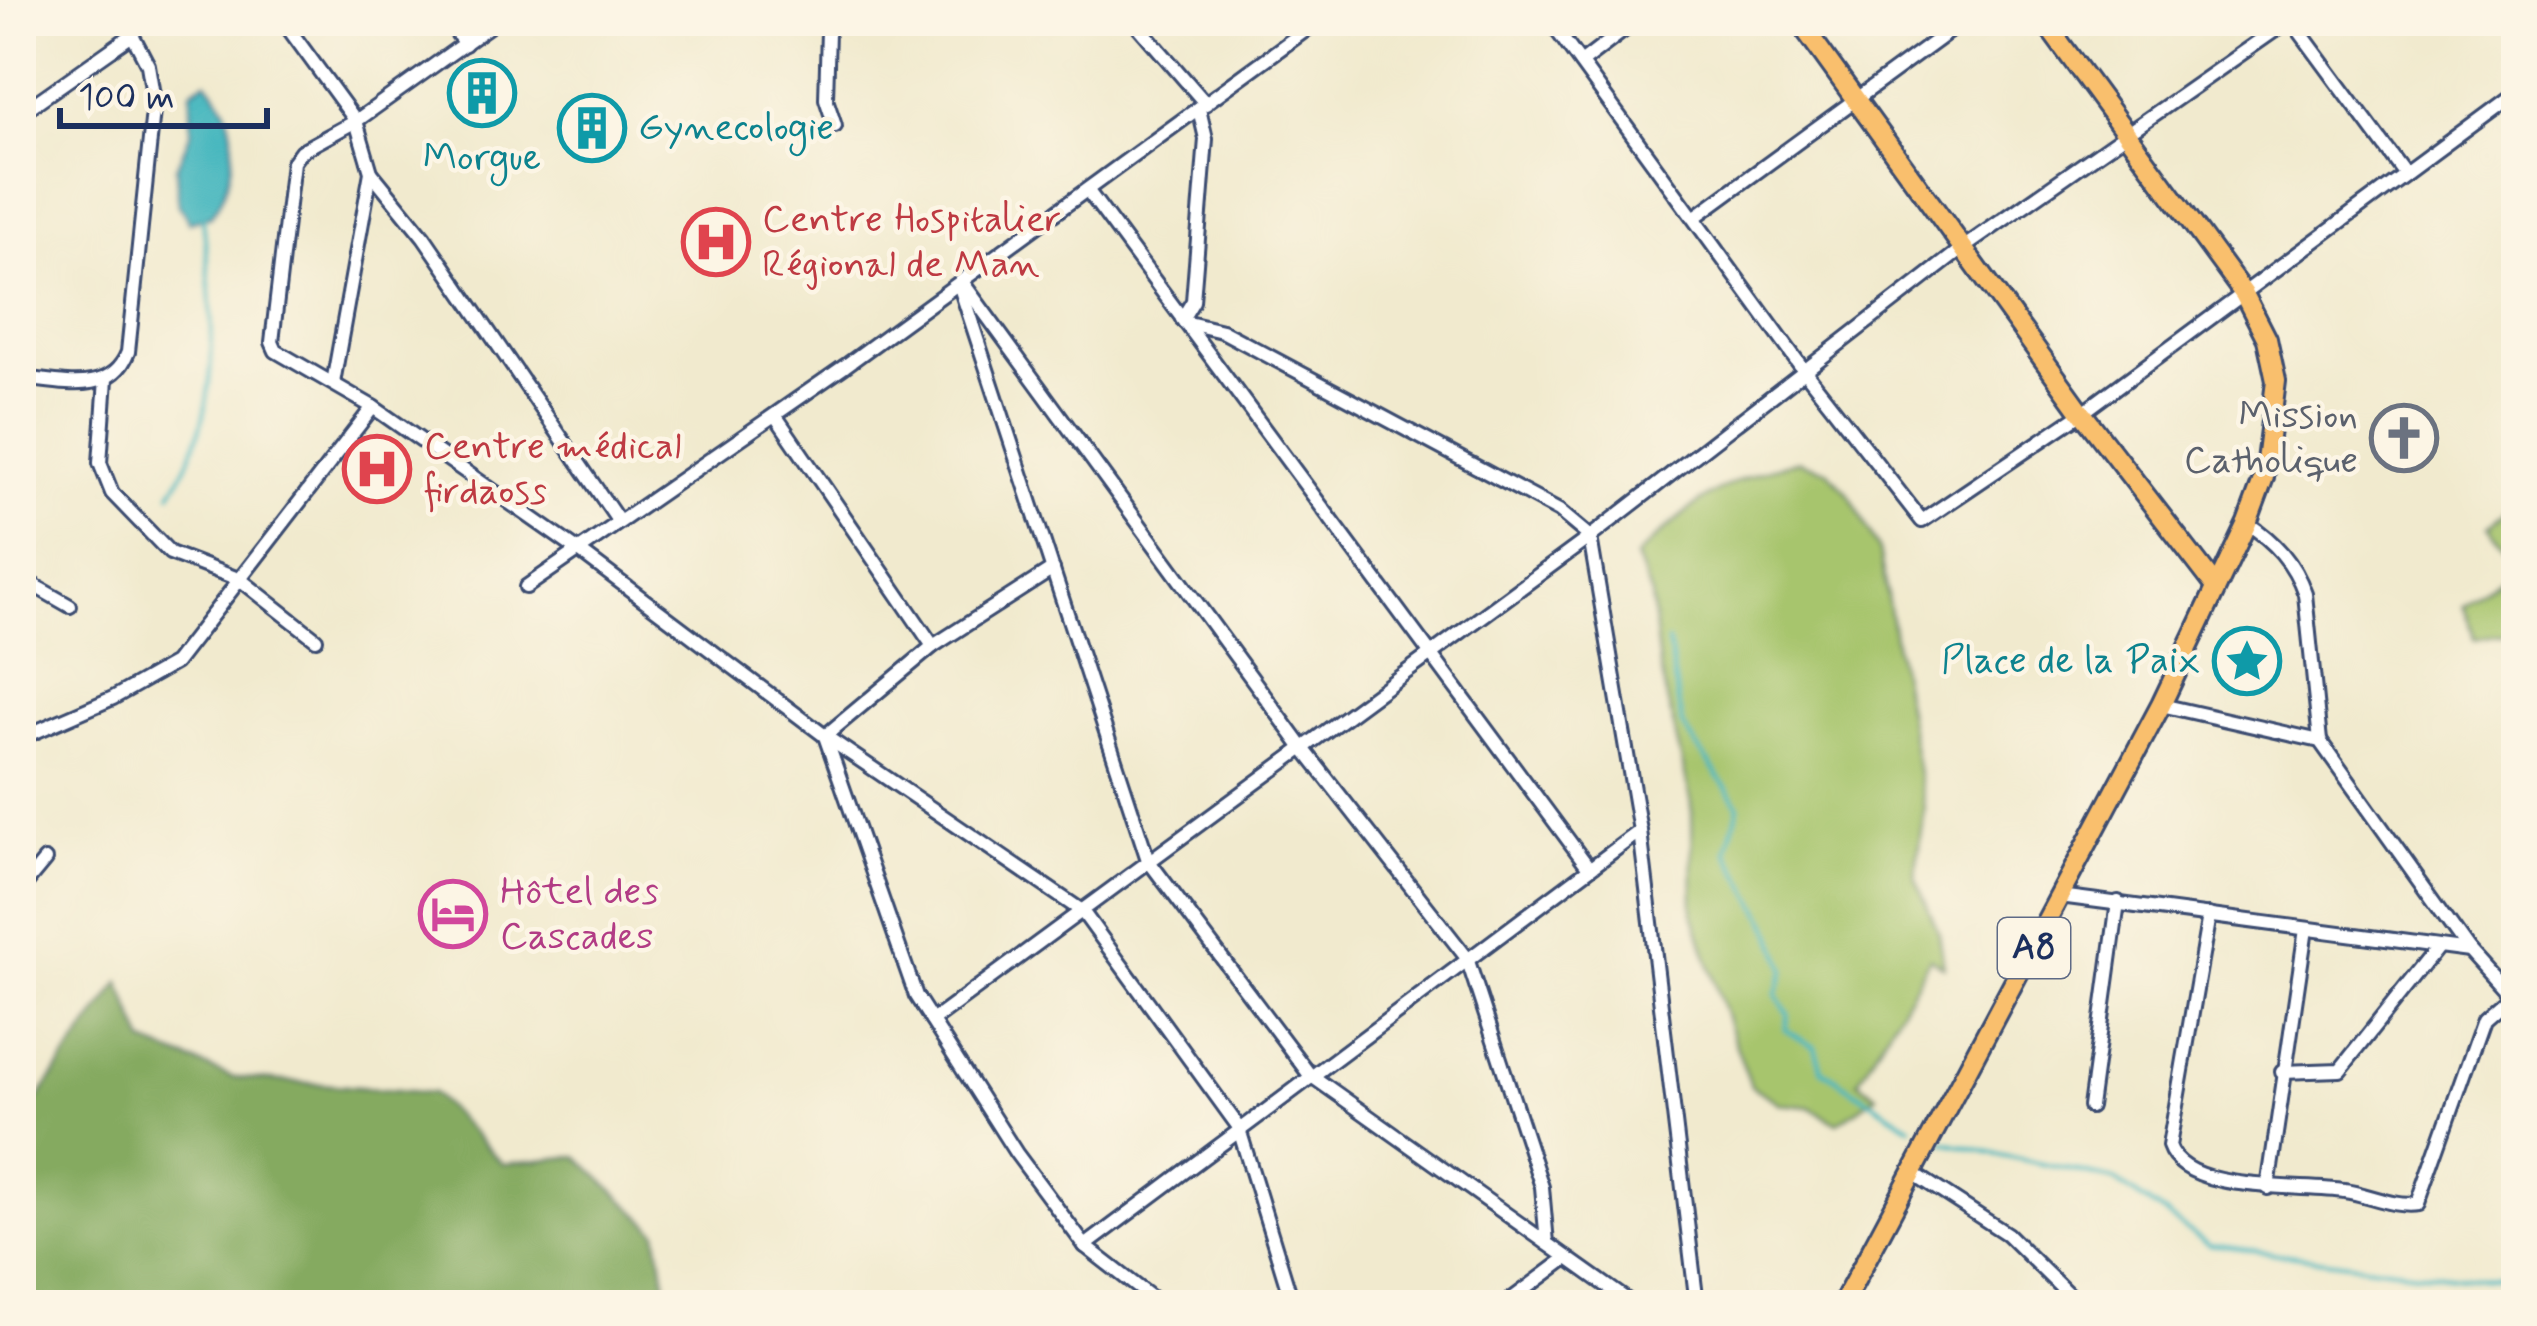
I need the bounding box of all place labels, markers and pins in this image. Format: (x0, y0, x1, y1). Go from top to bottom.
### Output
building icon: Morgue (447, 58, 517, 128)
building icon: Gynecologie (557, 93, 627, 163)
place label: Gynecologie (638, 103, 834, 157)
place label: Morgue (423, 133, 541, 187)
place label: Centre Hospitalier Régional de Man (762, 195, 1061, 291)
hospital icon: Centre Hospitalier Régional de Man (681, 207, 751, 277)
place label: Mission Catholique (2184, 391, 2358, 487)
church icon: Mission Catholique (2369, 403, 2439, 473)
place label: Centre médical firdaoss (424, 422, 682, 518)
hospital icon: Centre médical firdaoss (342, 434, 412, 504)
place icon: Place de la Paix (2212, 626, 2282, 696)
place label: Place de la Paix (1941, 636, 2200, 687)
place label: Hôtel des Cascades (500, 867, 659, 963)
hotel icon: Hôtel des Cascades (418, 879, 488, 949)

